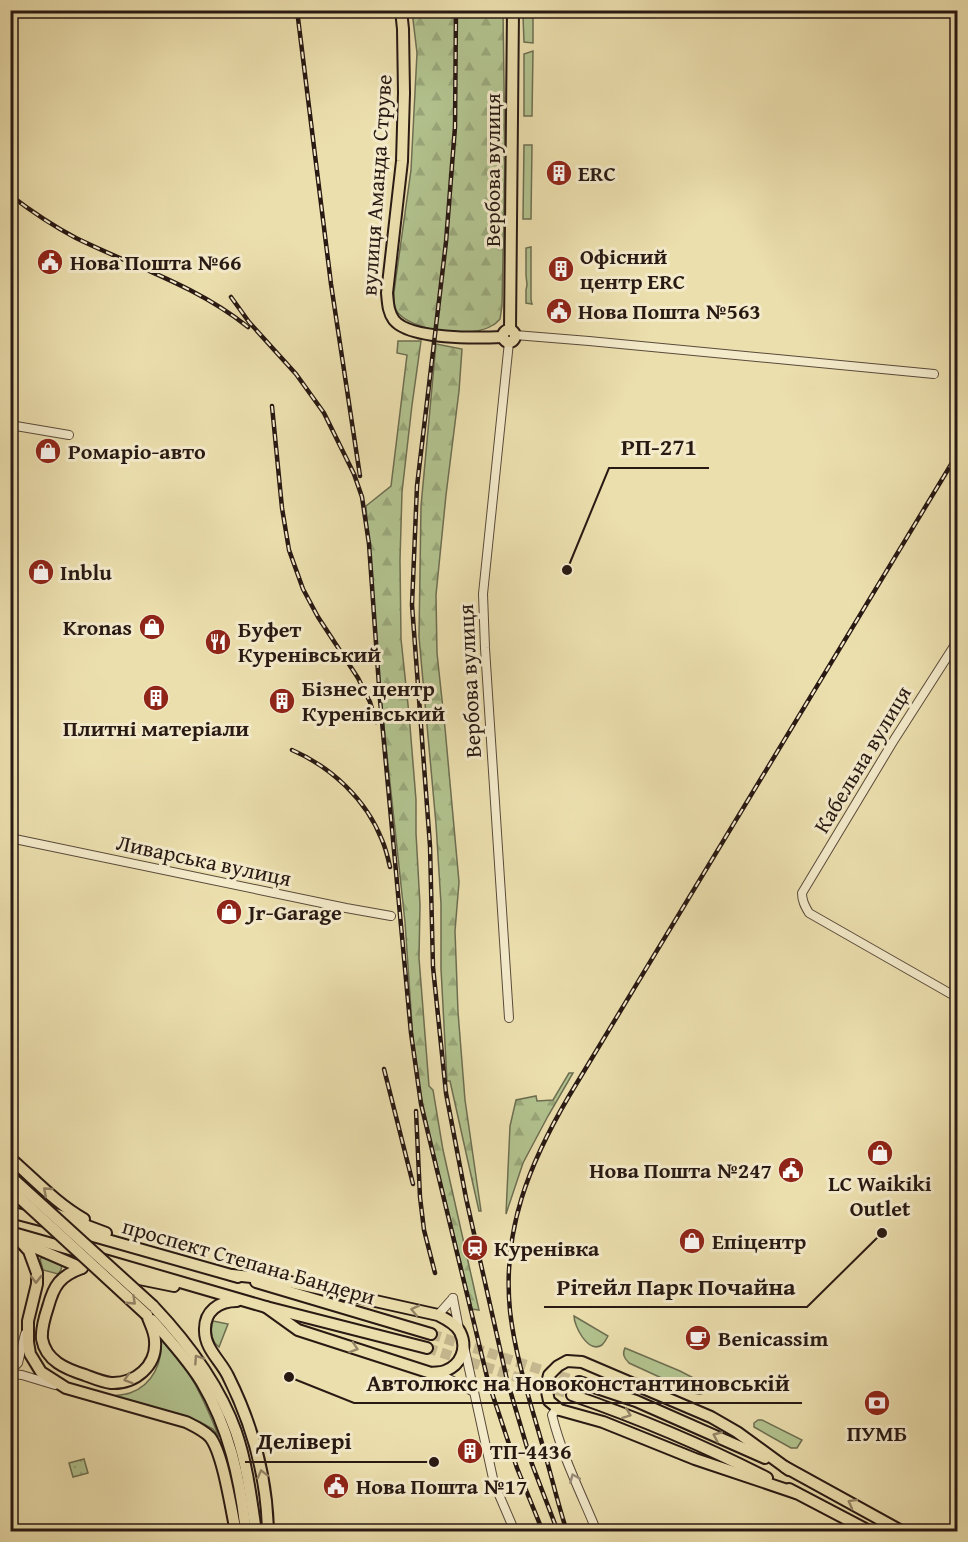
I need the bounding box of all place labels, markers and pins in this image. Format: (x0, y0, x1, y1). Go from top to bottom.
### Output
place label: ERC (578, 157, 616, 189)
building icon: ERC (544, 158, 574, 188)
place label: Офісний центр ERC (580, 240, 685, 297)
place label: Нова Пошта №66 (70, 246, 241, 278)
public building icon: Нова Пошта №66 (35, 247, 65, 277)
building icon: Офісний центр ERC (546, 254, 576, 284)
place label: Нова Пошта №563 (578, 295, 761, 327)
public building icon: Нова Пошта №563 (544, 296, 574, 326)
callout: РП-271 (609, 426, 709, 468)
place label: Ромаріо-авто (68, 435, 206, 467)
shop icon: Ромаріо-авто (33, 436, 63, 466)
place label: Inblu (60, 556, 112, 588)
shop icon: Inblu (26, 557, 56, 587)
place label: Kronas (63, 611, 132, 643)
shop icon: Kronas (137, 612, 167, 642)
place label: Буфет Куренівський (238, 613, 381, 670)
restaurant icon: Буфет Куренівський (203, 627, 233, 657)
place label: Бізнес центр Куренівський (302, 672, 445, 729)
building icon: Плитні матеріали (141, 683, 171, 713)
building icon: Бізнес центр Куренівський (267, 686, 297, 716)
place label: Плитні матеріали (63, 712, 249, 744)
place label: Jr-Garage (244, 896, 342, 928)
shop icon: Jr-Garage (214, 897, 244, 927)
shop icon: LC Waikiki Outlet (865, 1138, 895, 1168)
place label: Нова Пошта №247 (589, 1154, 772, 1186)
public building icon: Нова Пошта №247 (776, 1155, 806, 1185)
place label: LC Waikiki Outlet (828, 1167, 932, 1224)
place label: Епіцентр (712, 1225, 806, 1257)
shop icon: Епіцентр (677, 1226, 707, 1256)
place label: Куренівка (494, 1232, 600, 1264)
station icon: Куренівка (460, 1233, 490, 1263)
callout: Рітейл Парк Почайна (544, 1265, 807, 1307)
place label: Benicassim (718, 1322, 828, 1354)
cafe icon: Benicassim (683, 1323, 713, 1353)
callout: Автолюкс на Новоконстантиновській (354, 1361, 802, 1403)
bank icon: ПУМБ (862, 1388, 892, 1418)
place label: ПУМБ (847, 1417, 907, 1449)
callout: Делівері (245, 1420, 364, 1462)
place label: ТП-4436 (490, 1435, 571, 1467)
building icon: ТП-4436 (455, 1436, 485, 1466)
place label: Нова Пошта №17 (356, 1470, 527, 1502)
public building icon: Нова Пошта №17 (321, 1471, 351, 1501)

